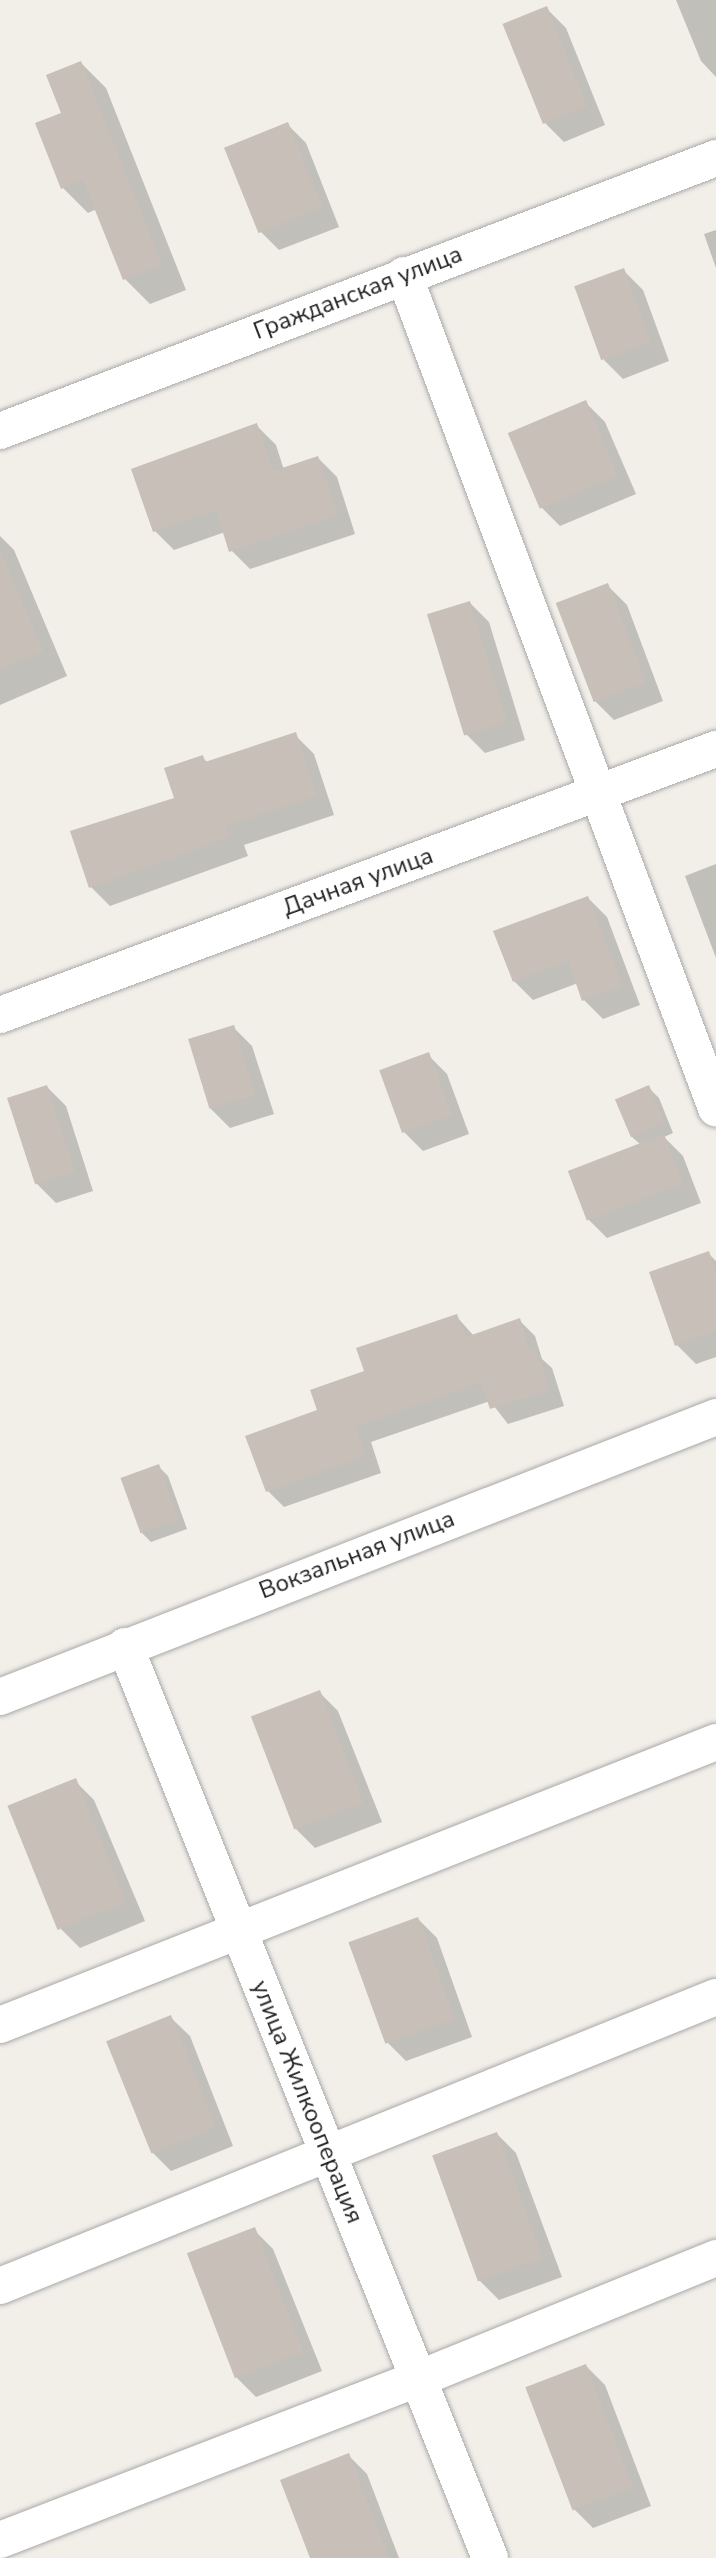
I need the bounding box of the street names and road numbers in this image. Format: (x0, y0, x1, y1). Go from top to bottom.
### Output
street label: Гражданская улица (250, 240, 466, 346)
street label: Дачная улица (279, 841, 437, 923)
street label: Вокзальная улица (255, 1504, 459, 1606)
street label: улица Жилкооперация (245, 1976, 369, 2228)

